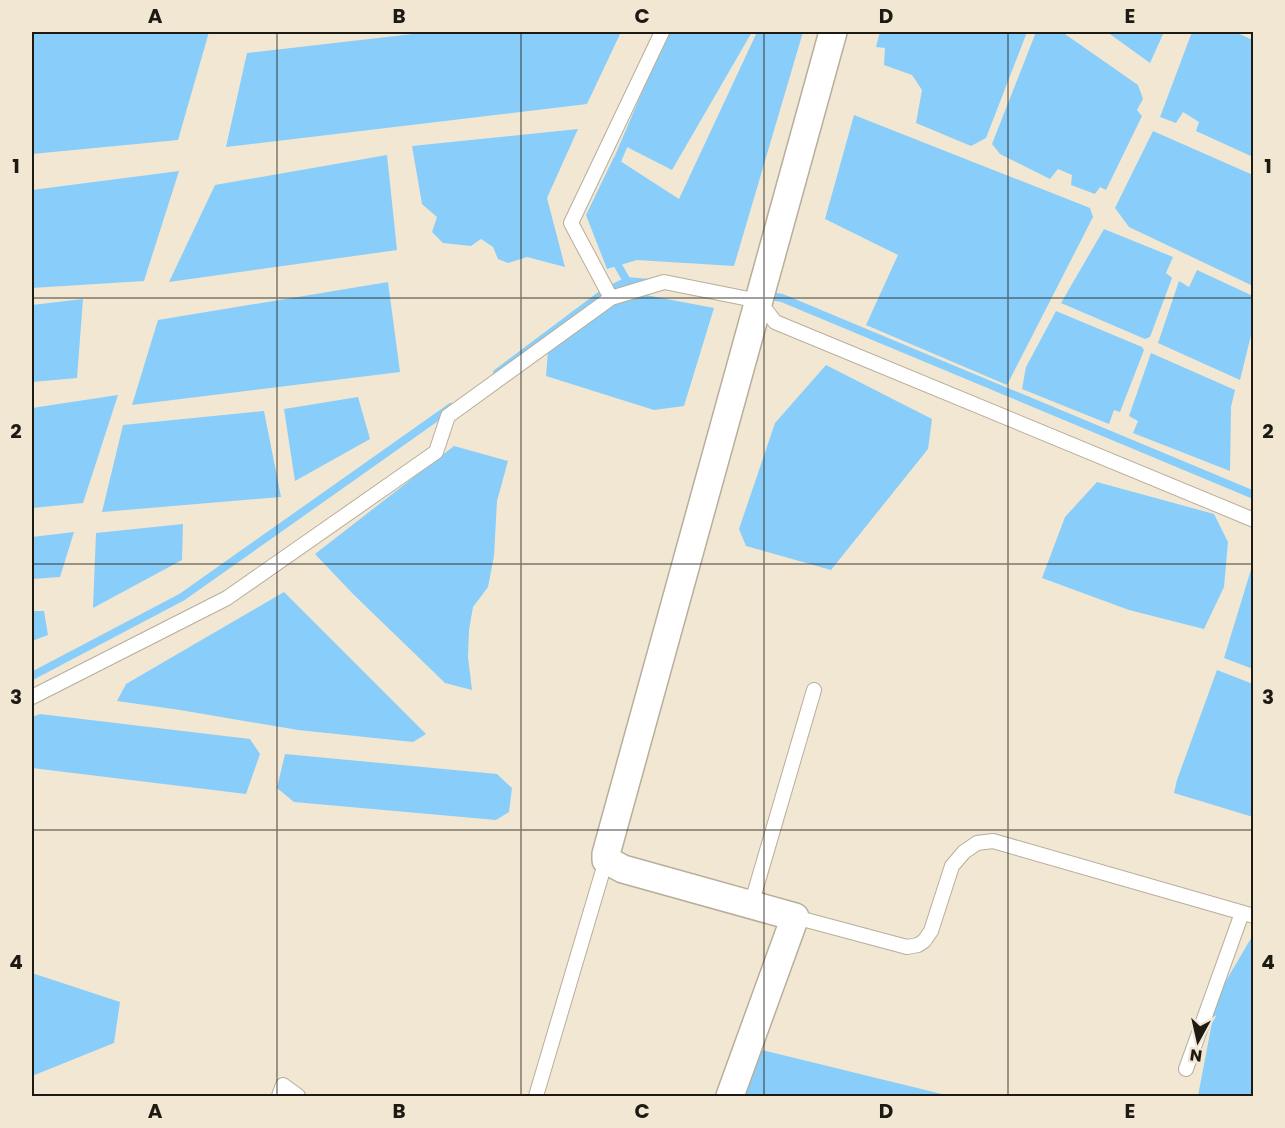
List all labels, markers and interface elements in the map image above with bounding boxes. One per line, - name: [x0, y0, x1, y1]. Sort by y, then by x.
- text: A: [148, 2, 163, 30]
- text: B: [392, 2, 406, 30]
- text: C: [634, 2, 650, 30]
- text: D: [879, 2, 893, 30]
- text: E: [1125, 2, 1135, 30]
- text: 1: [12, 152, 20, 180]
- text: 1: [1264, 152, 1272, 180]
- text: 2: [10, 417, 22, 445]
- text: 2: [1262, 417, 1274, 445]
- text: 3: [10, 683, 22, 711]
- text: 3: [1262, 683, 1274, 711]
- text: 4: [9, 948, 23, 976]
- text: 4: [1261, 948, 1275, 976]
- north arrow: [1168, 1011, 1228, 1071]
- text: N: [1188, 1043, 1204, 1068]
- text: A: [148, 1097, 163, 1125]
- text: B: [392, 1097, 406, 1125]
- text: C: [634, 1097, 650, 1125]
- text: D: [879, 1097, 893, 1125]
- text: E: [1125, 1097, 1135, 1125]

